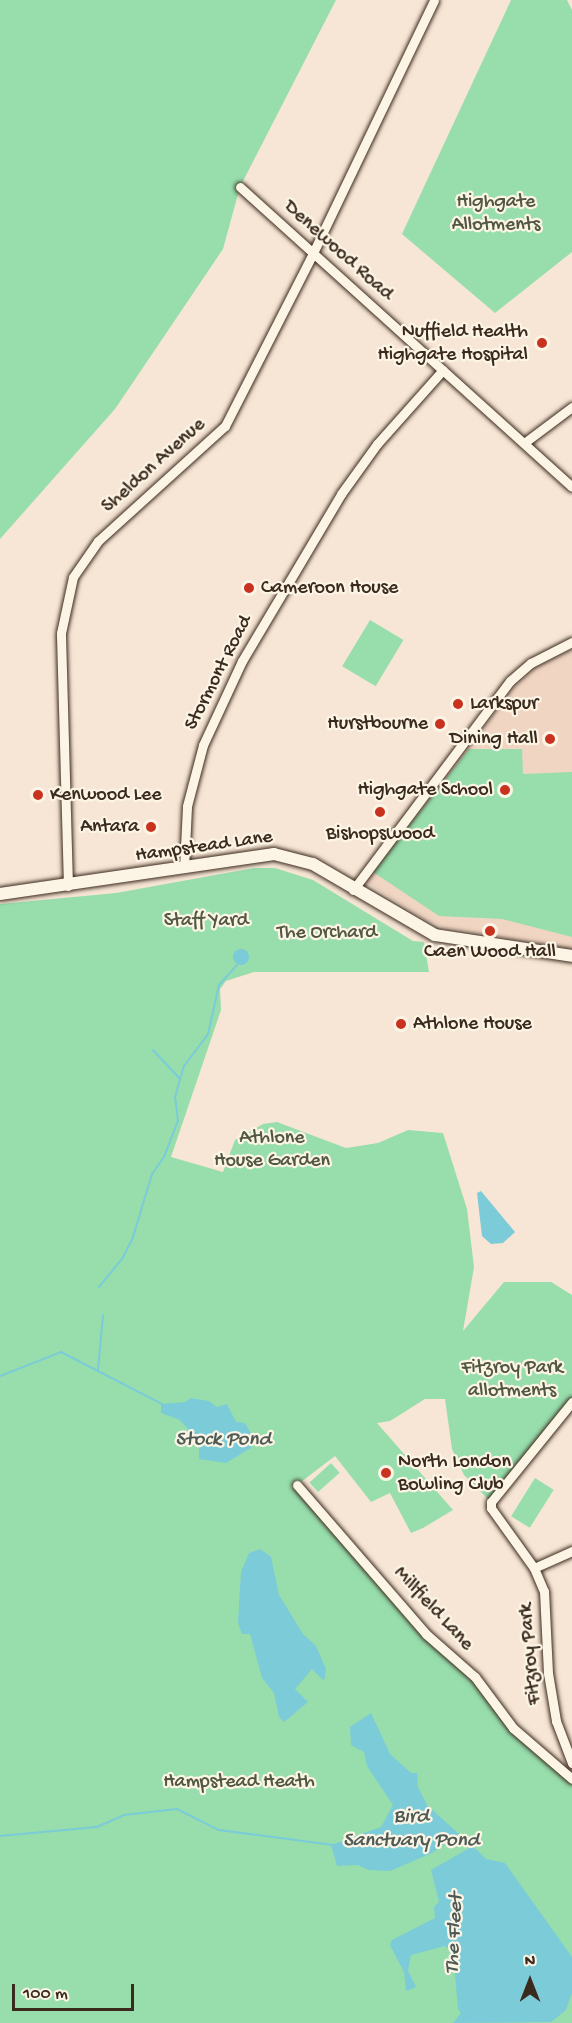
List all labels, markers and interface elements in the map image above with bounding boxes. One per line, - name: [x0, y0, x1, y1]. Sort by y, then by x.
- park label: Highgate Allotments: [452, 190, 540, 237]
- street label: Denewood Road: [278, 195, 398, 307]
- place label: Nuffield Health Highgate Hospital: [377, 320, 528, 367]
- marker: Nuffield Health Highgate Hospital: [533, 334, 551, 352]
- street label: Sheldon Avenue: [97, 413, 211, 519]
- place label: Cameroon House: [261, 576, 398, 600]
- marker: Cameroon House: [242, 581, 256, 595]
- street label: Stormont Road: [180, 612, 258, 734]
- place label: Larkspur: [470, 692, 538, 716]
- marker: Larkspur: [451, 697, 465, 711]
- place label: Hurstbourne: [327, 712, 428, 736]
- marker: Hurstbourne: [433, 717, 447, 731]
- place label: Dining Hall: [450, 727, 538, 751]
- marker: Dining Hall: [543, 732, 557, 746]
- place label: Highgate School: [357, 778, 493, 802]
- place label: Kenwood Lee: [50, 783, 162, 807]
- marker: Highgate School: [498, 783, 512, 797]
- marker: Kenwood Lee: [31, 788, 45, 802]
- marker: Bishopswood: [373, 805, 387, 819]
- place label: Antara: [80, 815, 139, 839]
- marker: Antara: [144, 820, 158, 834]
- place label: Bishopswood: [326, 822, 434, 846]
- street label: Hampstead Lane: [134, 825, 274, 869]
- park label: Staff Yard: [164, 909, 248, 933]
- park label: The Orchard: [277, 921, 377, 945]
- marker: Caen Wood Hall: [483, 924, 497, 938]
- place label: Caen Wood Hall: [424, 940, 556, 964]
- place label: Athlone House: [413, 1012, 532, 1036]
- marker: Athlone House: [394, 1017, 408, 1031]
- park label: Athlone House Garden: [214, 1126, 330, 1173]
- park label: Fitzroy Park allotments: [461, 1356, 563, 1403]
- water label: Stock Pond: [175, 1428, 271, 1454]
- place label: North London Bowling Club: [398, 1450, 511, 1497]
- marker: North London Bowling Club: [379, 1466, 393, 1480]
- street label: Millfield Lane: [388, 1562, 478, 1656]
- street label: Fitzroy Park: [515, 1602, 547, 1706]
- park label: Hampstead Heath: [163, 1770, 315, 1794]
- water label: Bird Sanctuary Pond: [343, 1805, 479, 1855]
- water label: The Fleet: [441, 1893, 471, 1975]
- north arrow: [500, 1951, 560, 2011]
- text: N: [525, 1953, 535, 1972]
- scale bar: [15, 1972, 136, 2010]
- text: 100 m: [23, 1984, 68, 2005]

